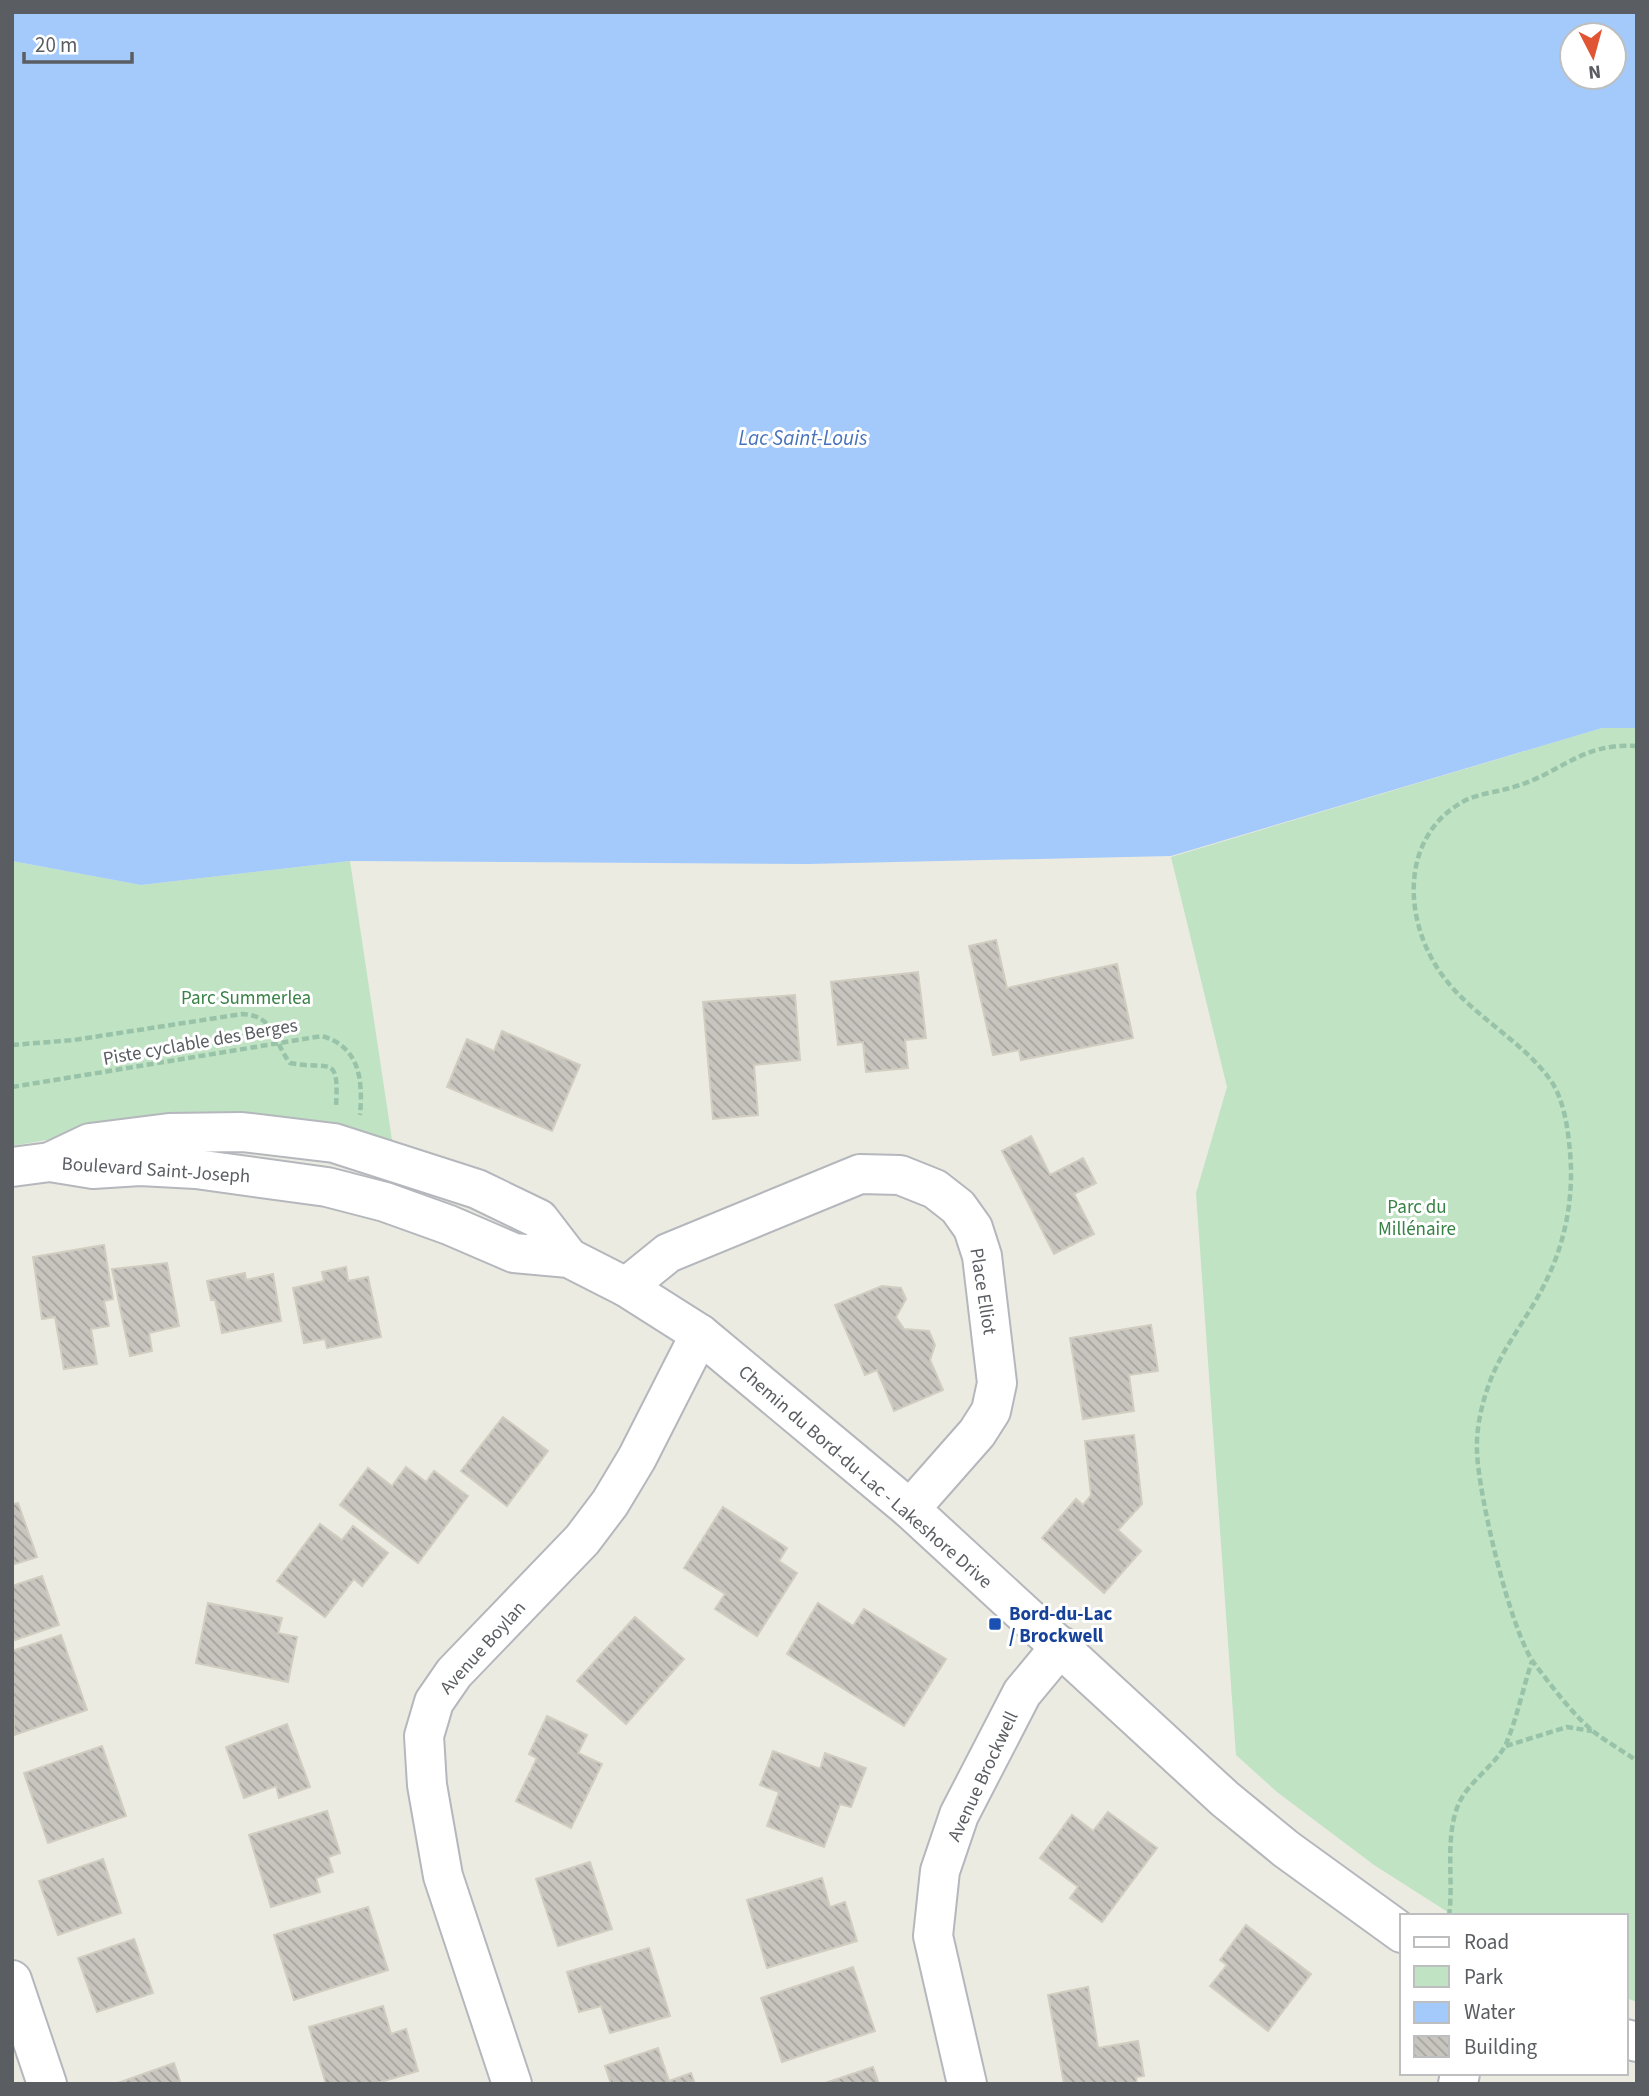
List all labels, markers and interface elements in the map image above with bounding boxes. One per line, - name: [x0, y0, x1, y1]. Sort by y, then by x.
- scale bar: [24, 21, 133, 65]
- north arrow: [1558, 21, 1628, 91]
- text: 20 m: [35, 30, 77, 60]
- text: N: [1587, 57, 1602, 86]
- water label: Lac Saint-Louis: [739, 423, 868, 453]
- park label: Parc Summerlea: [181, 985, 311, 1012]
- street label: Piste cyclable des Berges: [101, 1012, 300, 1073]
- street label: Boulevard Saint-Joseph: [61, 1150, 251, 1191]
- park label: Parc du Millénaire: [1378, 1194, 1456, 1243]
- street label: Place Elliot: [962, 1246, 1003, 1337]
- street label: Chemin du Bord-du-Lac - Lakeshore Drive: [732, 1359, 998, 1595]
- street label: Avenue Boylan: [434, 1595, 532, 1701]
- place label: Bord-du-Lac / Brockwell: [1009, 1601, 1112, 1650]
- marker: Bord-du-Lac / Brockwell: [987, 1616, 1003, 1632]
- street label: Avenue Brockwell: [941, 1707, 1025, 1846]
- legend: [1400, 1914, 1628, 2075]
- text: Road: [1464, 1927, 1509, 1957]
- text: Park: [1464, 1962, 1504, 1992]
- text: Water: [1464, 1997, 1516, 2027]
- text: Building: [1464, 2032, 1538, 2062]

